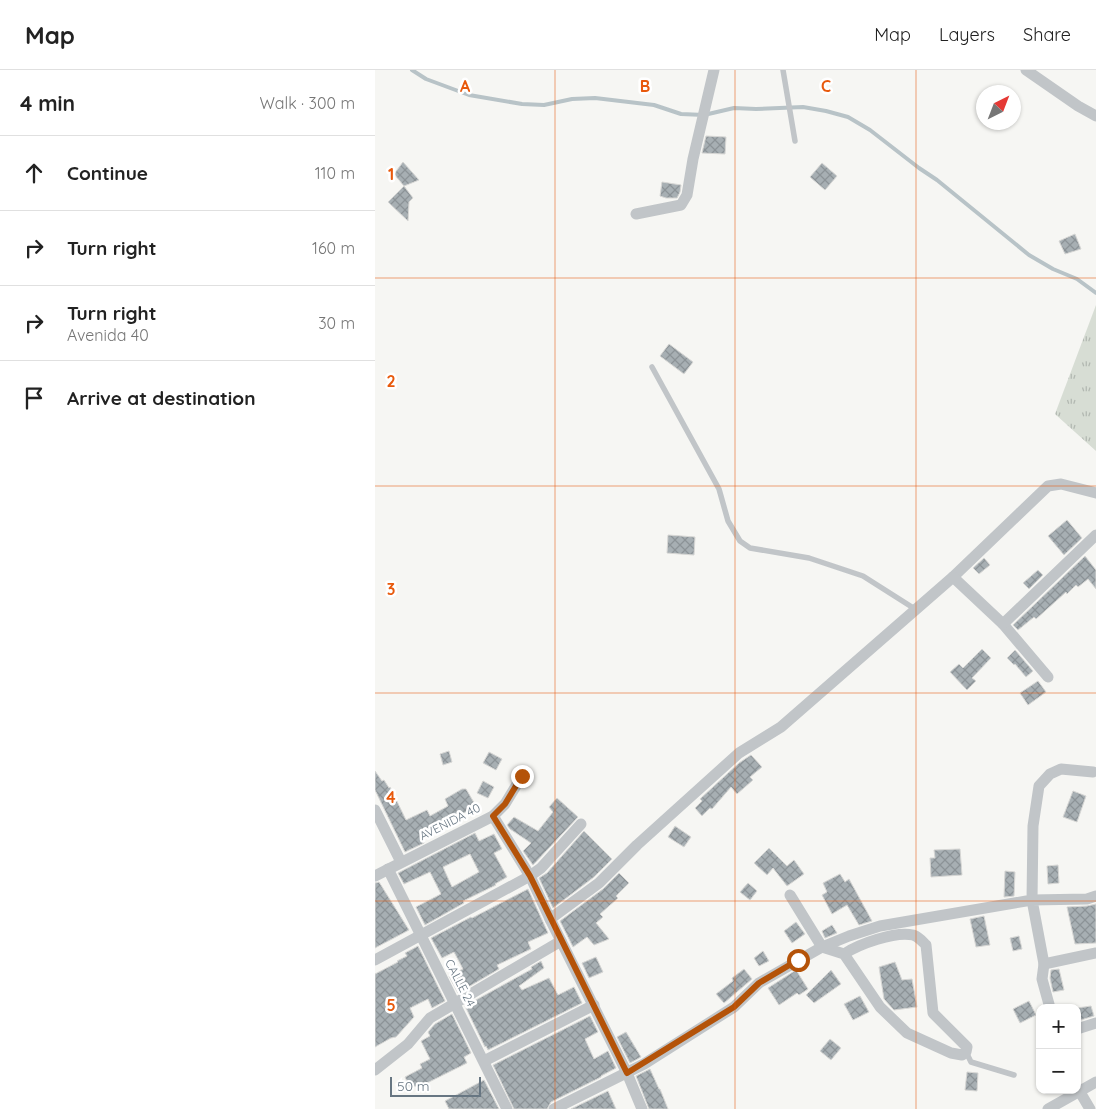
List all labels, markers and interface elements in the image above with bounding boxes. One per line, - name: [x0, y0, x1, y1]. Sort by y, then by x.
- text: Map: [25, 20, 75, 50]
- text: Map: [874, 23, 911, 46]
- text: Layers: [939, 23, 995, 46]
- text: Share: [1023, 23, 1071, 46]
- text: A: [460, 76, 471, 96]
- text: B: [640, 76, 650, 96]
- text: C: [821, 76, 831, 96]
- north arrow: [976, 85, 1021, 130]
- text: 4 min: [20, 90, 75, 116]
- text: Walk · 300 m: [260, 93, 355, 113]
- icon: ahead: [20, 159, 48, 187]
- text: Continue: [67, 161, 148, 185]
- text: 110 m: [315, 163, 355, 183]
- text: 1: [388, 164, 394, 184]
- icon: right: [20, 234, 48, 262]
- text: Turn right: [67, 236, 156, 260]
- text: 160 m: [312, 238, 355, 258]
- text: Turn right: [67, 301, 156, 325]
- icon: right: [20, 309, 48, 337]
- text: 30 m: [318, 313, 355, 333]
- text: Avenida 40: [67, 325, 149, 345]
- text: 2: [386, 371, 396, 391]
- icon: arrive: [20, 384, 48, 412]
- text: Arrive at destination: [67, 386, 256, 410]
- text: 3: [387, 579, 395, 599]
- route end: [511, 765, 534, 788]
- text: 4: [386, 787, 396, 807]
- street label: AVENIDA 40: [417, 800, 483, 843]
- route start: [787, 949, 810, 972]
- street label: CALLE 24: [442, 957, 479, 1009]
- text: 5: [386, 995, 396, 1015]
- map controls: [1036, 1004, 1081, 1094]
- button: +: [1036, 1004, 1081, 1049]
- button: −: [1036, 1049, 1081, 1094]
- scale bar: [390, 1074, 481, 1097]
- text: 50 m: [397, 1077, 430, 1095]

